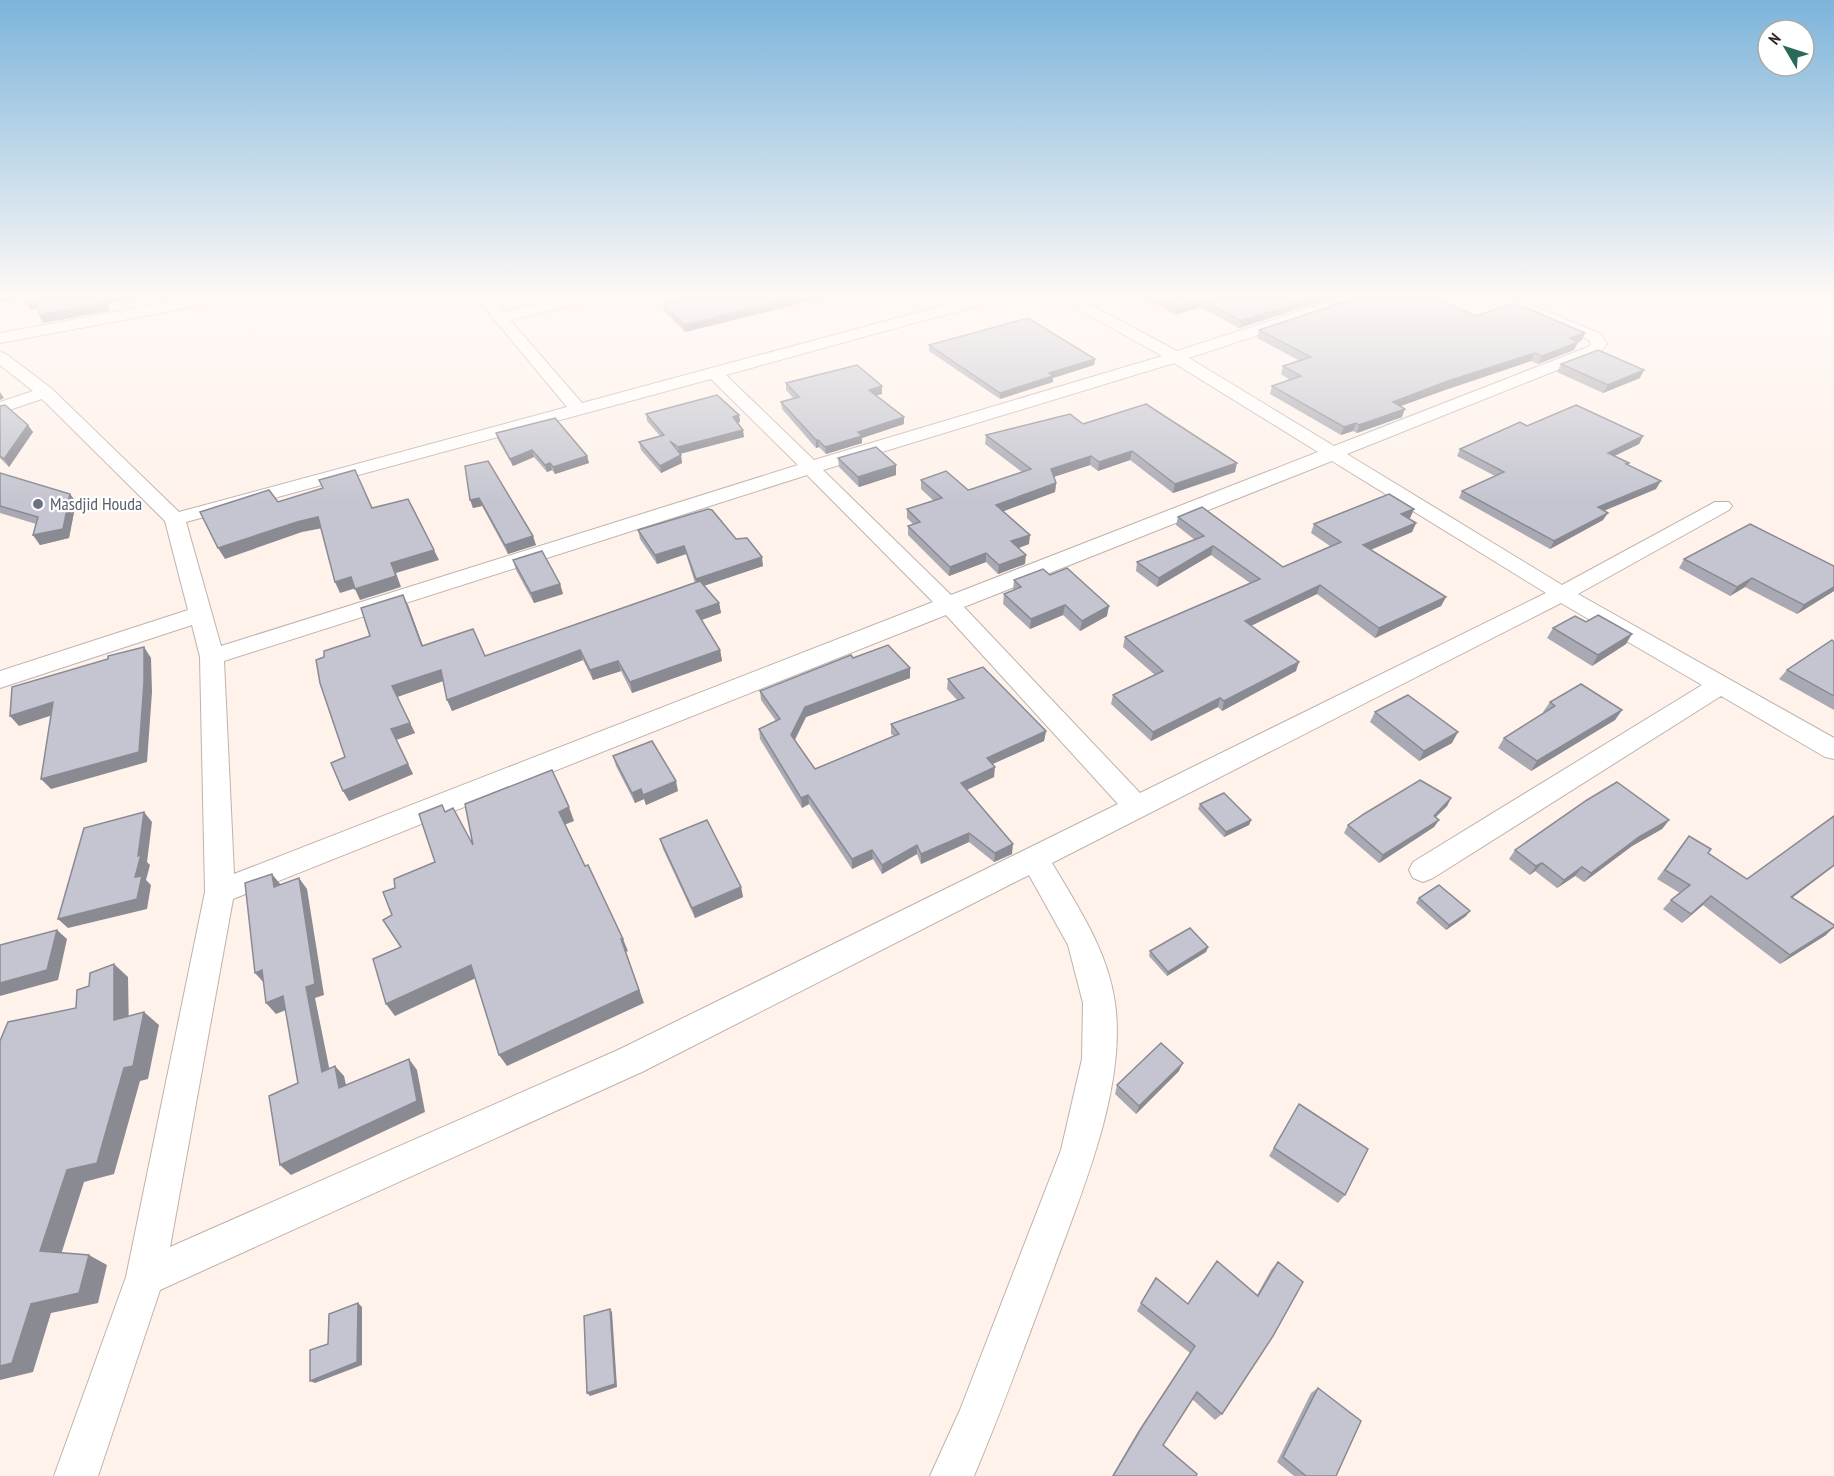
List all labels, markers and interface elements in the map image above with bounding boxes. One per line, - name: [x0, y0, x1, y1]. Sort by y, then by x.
- north arrow: [1756, 18, 1816, 78]
- text: N: [1764, 29, 1785, 48]
- place label: Masdjid Houda: [50, 492, 142, 515]
- marker: Masdjid Houda: [31, 497, 45, 511]

